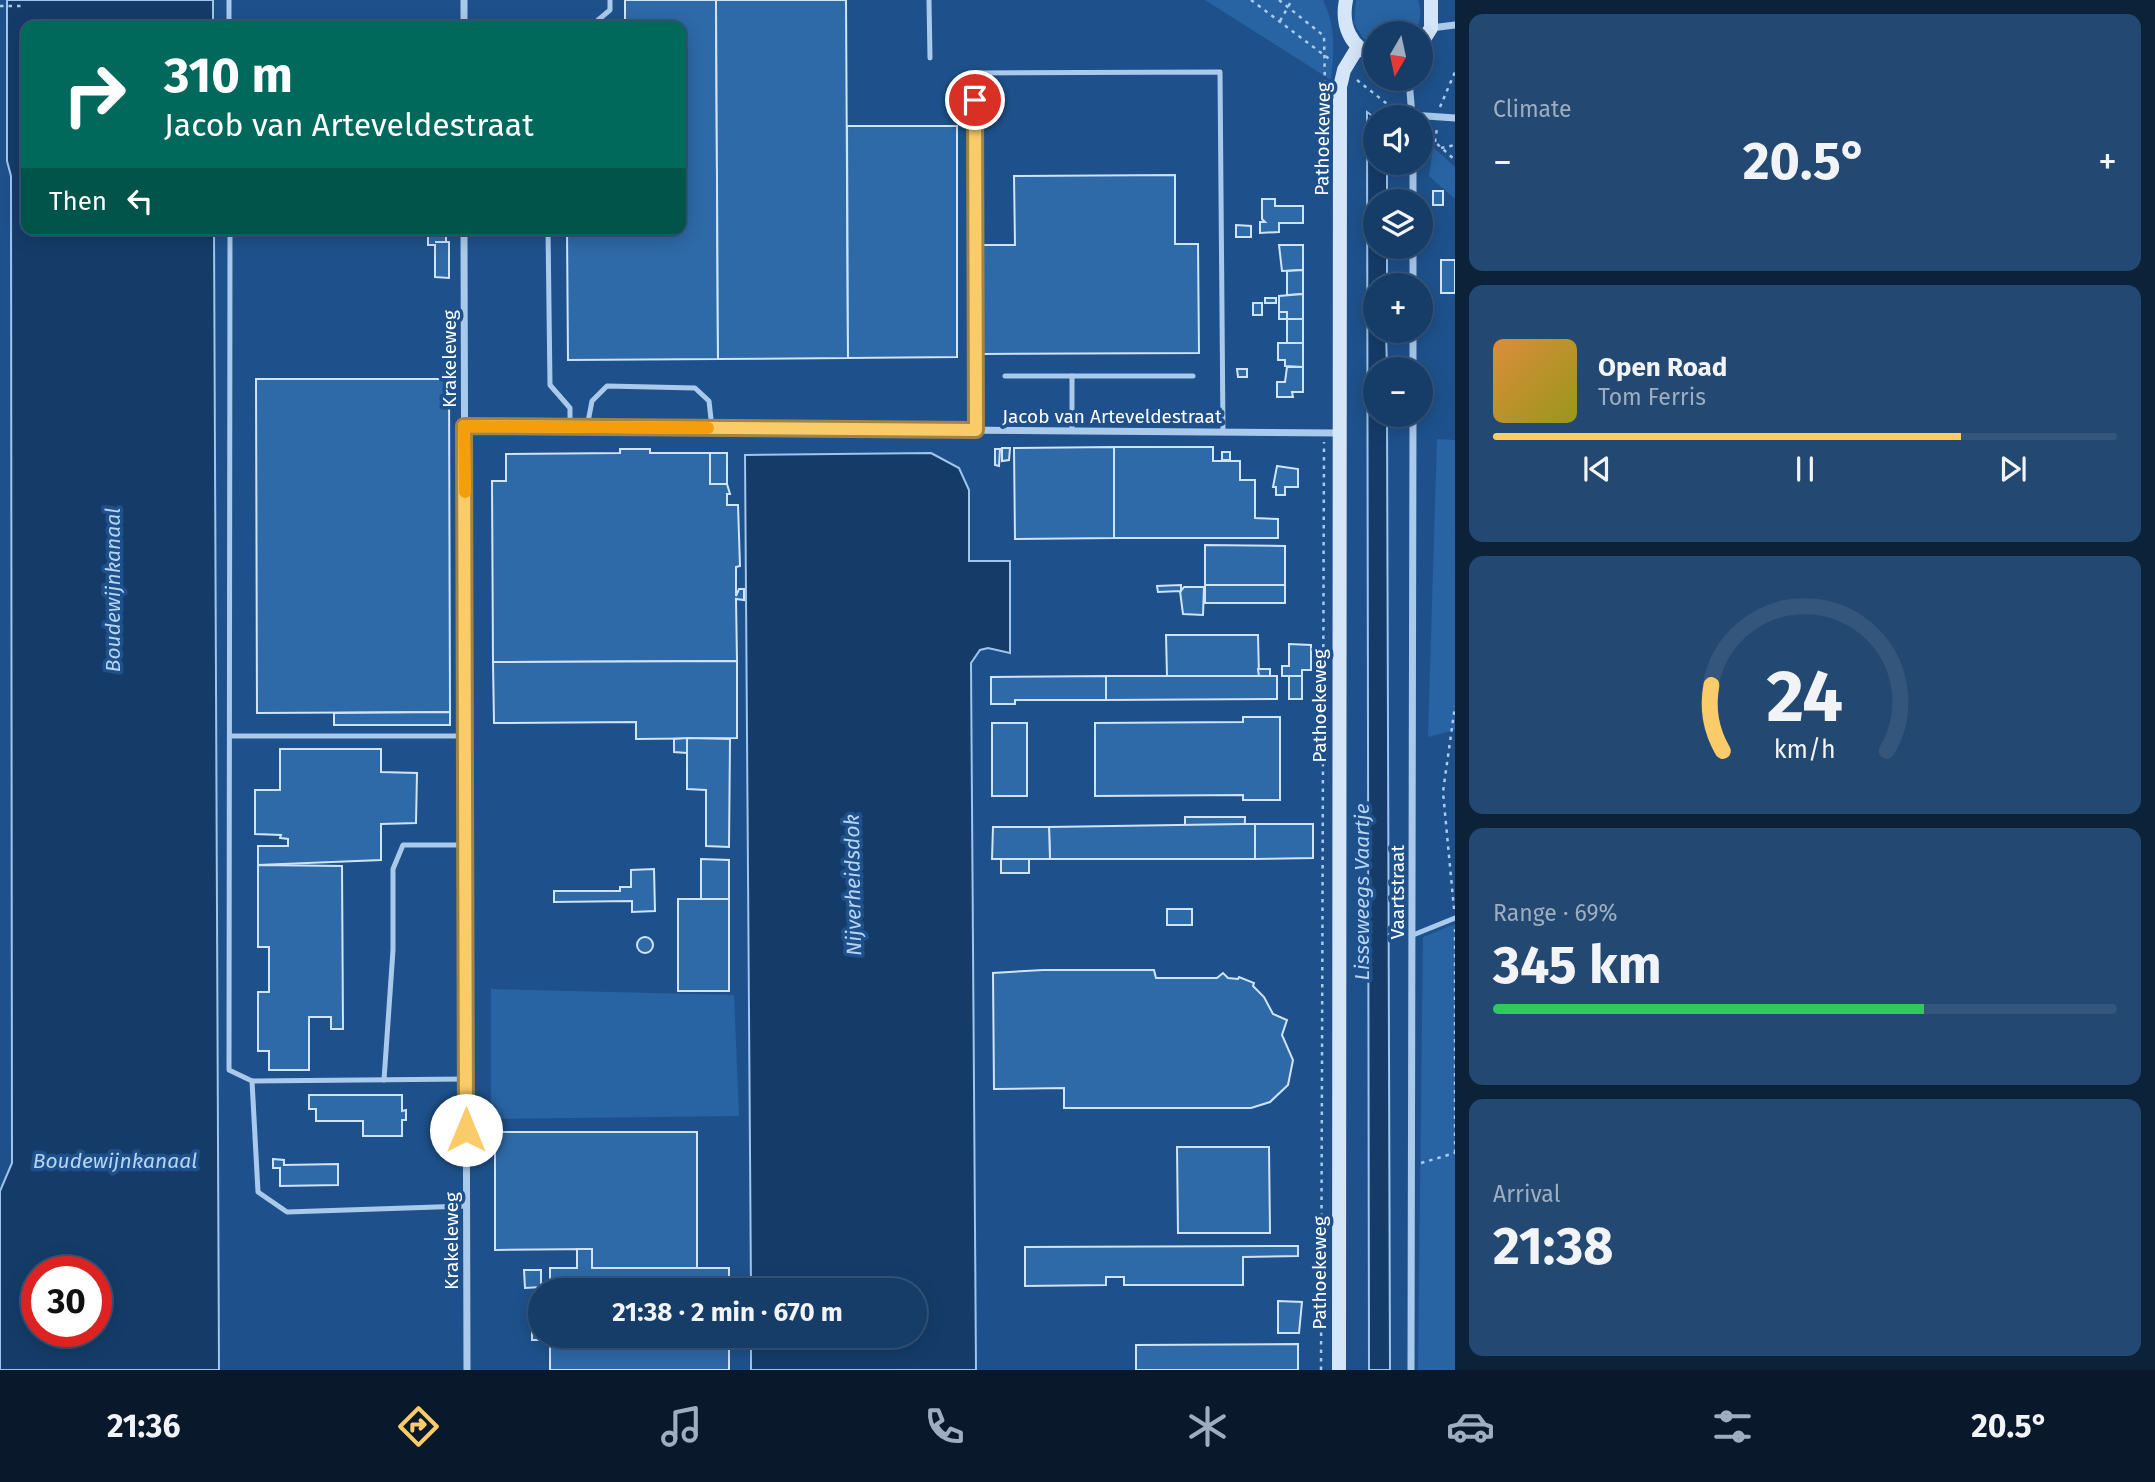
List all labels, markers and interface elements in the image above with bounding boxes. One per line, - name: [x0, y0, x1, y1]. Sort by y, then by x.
- north arrow: [1363, 21, 1433, 91]
- map controls: [1363, 21, 1433, 427]
- text: 310 m: [164, 46, 293, 105]
- icon: right: [49, 49, 140, 140]
- pin: [945, 70, 1005, 130]
- icon: arrive: [956, 81, 994, 119]
- street label: Pathoekeweg: [1310, 82, 1335, 196]
- text: Climate: [1493, 95, 1572, 123]
- button: sound: [1363, 105, 1433, 175]
- text: Jacob van Arteveldestraat: [164, 106, 534, 144]
- text: 20.5°: [1743, 130, 1867, 193]
- text: −: [1493, 139, 1512, 185]
- text: +: [2098, 139, 2117, 185]
- icon: left: [121, 182, 159, 220]
- text: Then: [49, 186, 107, 217]
- button: layers: [1363, 189, 1433, 259]
- button: +: [1363, 273, 1433, 343]
- street label: Krakeleweg: [438, 310, 461, 408]
- text: Open Road: [1598, 352, 1727, 383]
- button: −: [1363, 357, 1433, 427]
- text: Tom Ferris: [1598, 383, 1706, 411]
- street label: Jacob van Arteveldestraat: [1002, 405, 1222, 428]
- icon: previous: [1578, 450, 1616, 488]
- icon: pause: [1786, 450, 1824, 488]
- icon: next: [1994, 450, 2032, 488]
- water label: Boudewijnkanaal: [100, 508, 126, 672]
- street label: Pathoekeweg: [1308, 649, 1331, 763]
- text: 24: [1767, 653, 1843, 740]
- text: km/h: [1774, 735, 1836, 765]
- water label: Lisseweegs Vaartje: [1349, 803, 1375, 981]
- water label: Nijverheidsdok: [839, 814, 867, 956]
- street label: Vaartstraat: [1386, 845, 1409, 939]
- text: Range · 69%: [1493, 899, 1618, 927]
- text: 345 km: [1493, 934, 1662, 997]
- position arrow: [429, 1093, 503, 1167]
- water label: Boudewijnkanaal: [33, 1148, 197, 1174]
- text: Arrival: [1493, 1180, 1560, 1208]
- street label: Krakeleweg: [440, 1192, 463, 1290]
- text: 21:38: [1493, 1215, 1613, 1278]
- street label: Pathoekeweg: [1308, 1216, 1331, 1330]
- speed limit sign: 30: [21, 1256, 112, 1347]
- text: 21:38 · 2 min · 670 m: [612, 1297, 843, 1328]
- icon: directions: [394, 1402, 443, 1451]
- icon: music: [657, 1402, 706, 1451]
- icon: phone: [920, 1402, 969, 1451]
- icon: climate: [1183, 1402, 1232, 1451]
- icon: car: [1446, 1402, 1495, 1451]
- icon: filters: [1708, 1402, 1757, 1451]
- text: 21:36: [107, 1407, 180, 1445]
- text: 20.5°: [1971, 1407, 2048, 1445]

